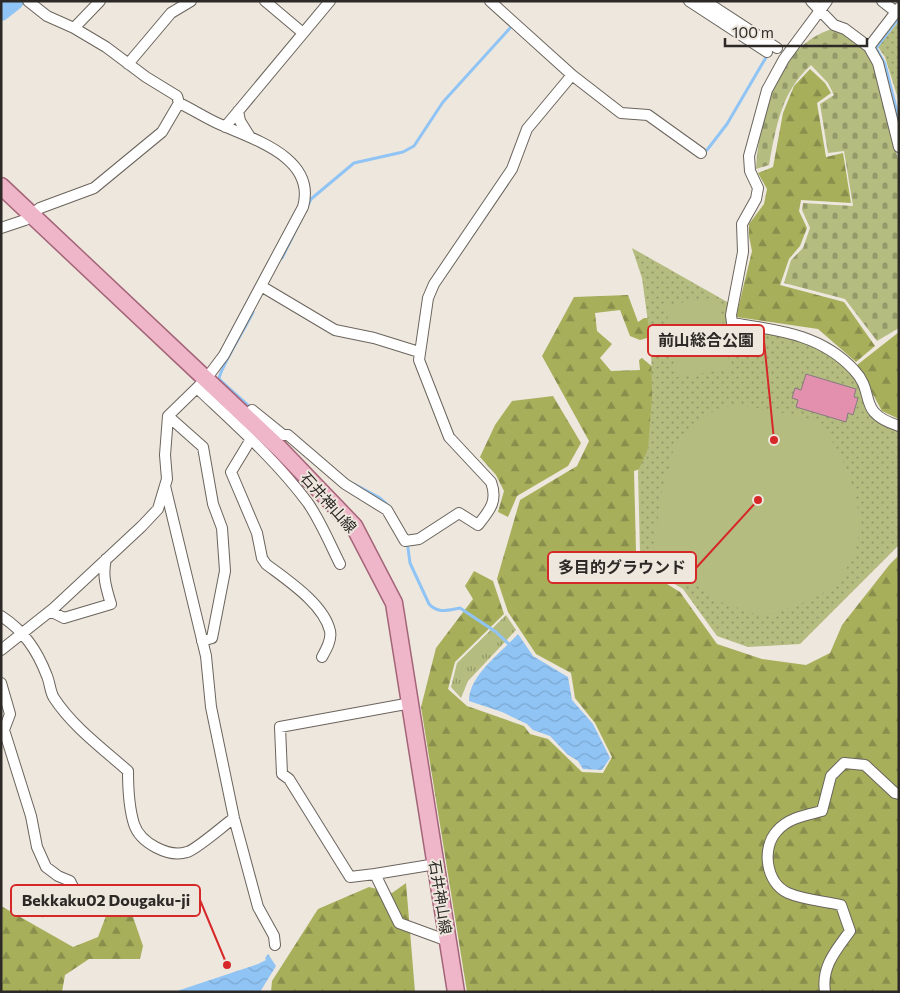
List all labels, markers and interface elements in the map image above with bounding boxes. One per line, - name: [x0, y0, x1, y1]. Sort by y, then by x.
- scale bar: [725, 15, 868, 47]
- text: 100 m: [732, 23, 774, 41]
- callout: 前山総合公園: [648, 325, 764, 356]
- text: 前山総合公園: [658, 330, 754, 349]
- street label: 石井神山線: [297, 468, 361, 536]
- callout: 多目的グラウンド: [548, 552, 696, 583]
- text: 多目的グラウンド: [558, 557, 686, 576]
- street label: 石井神山線: [426, 859, 456, 935]
- callout: Bekkaku02 Dougaku-ji: [11, 885, 200, 916]
- text: Bekkaku02 Dougaku-ji: [22, 890, 190, 909]

